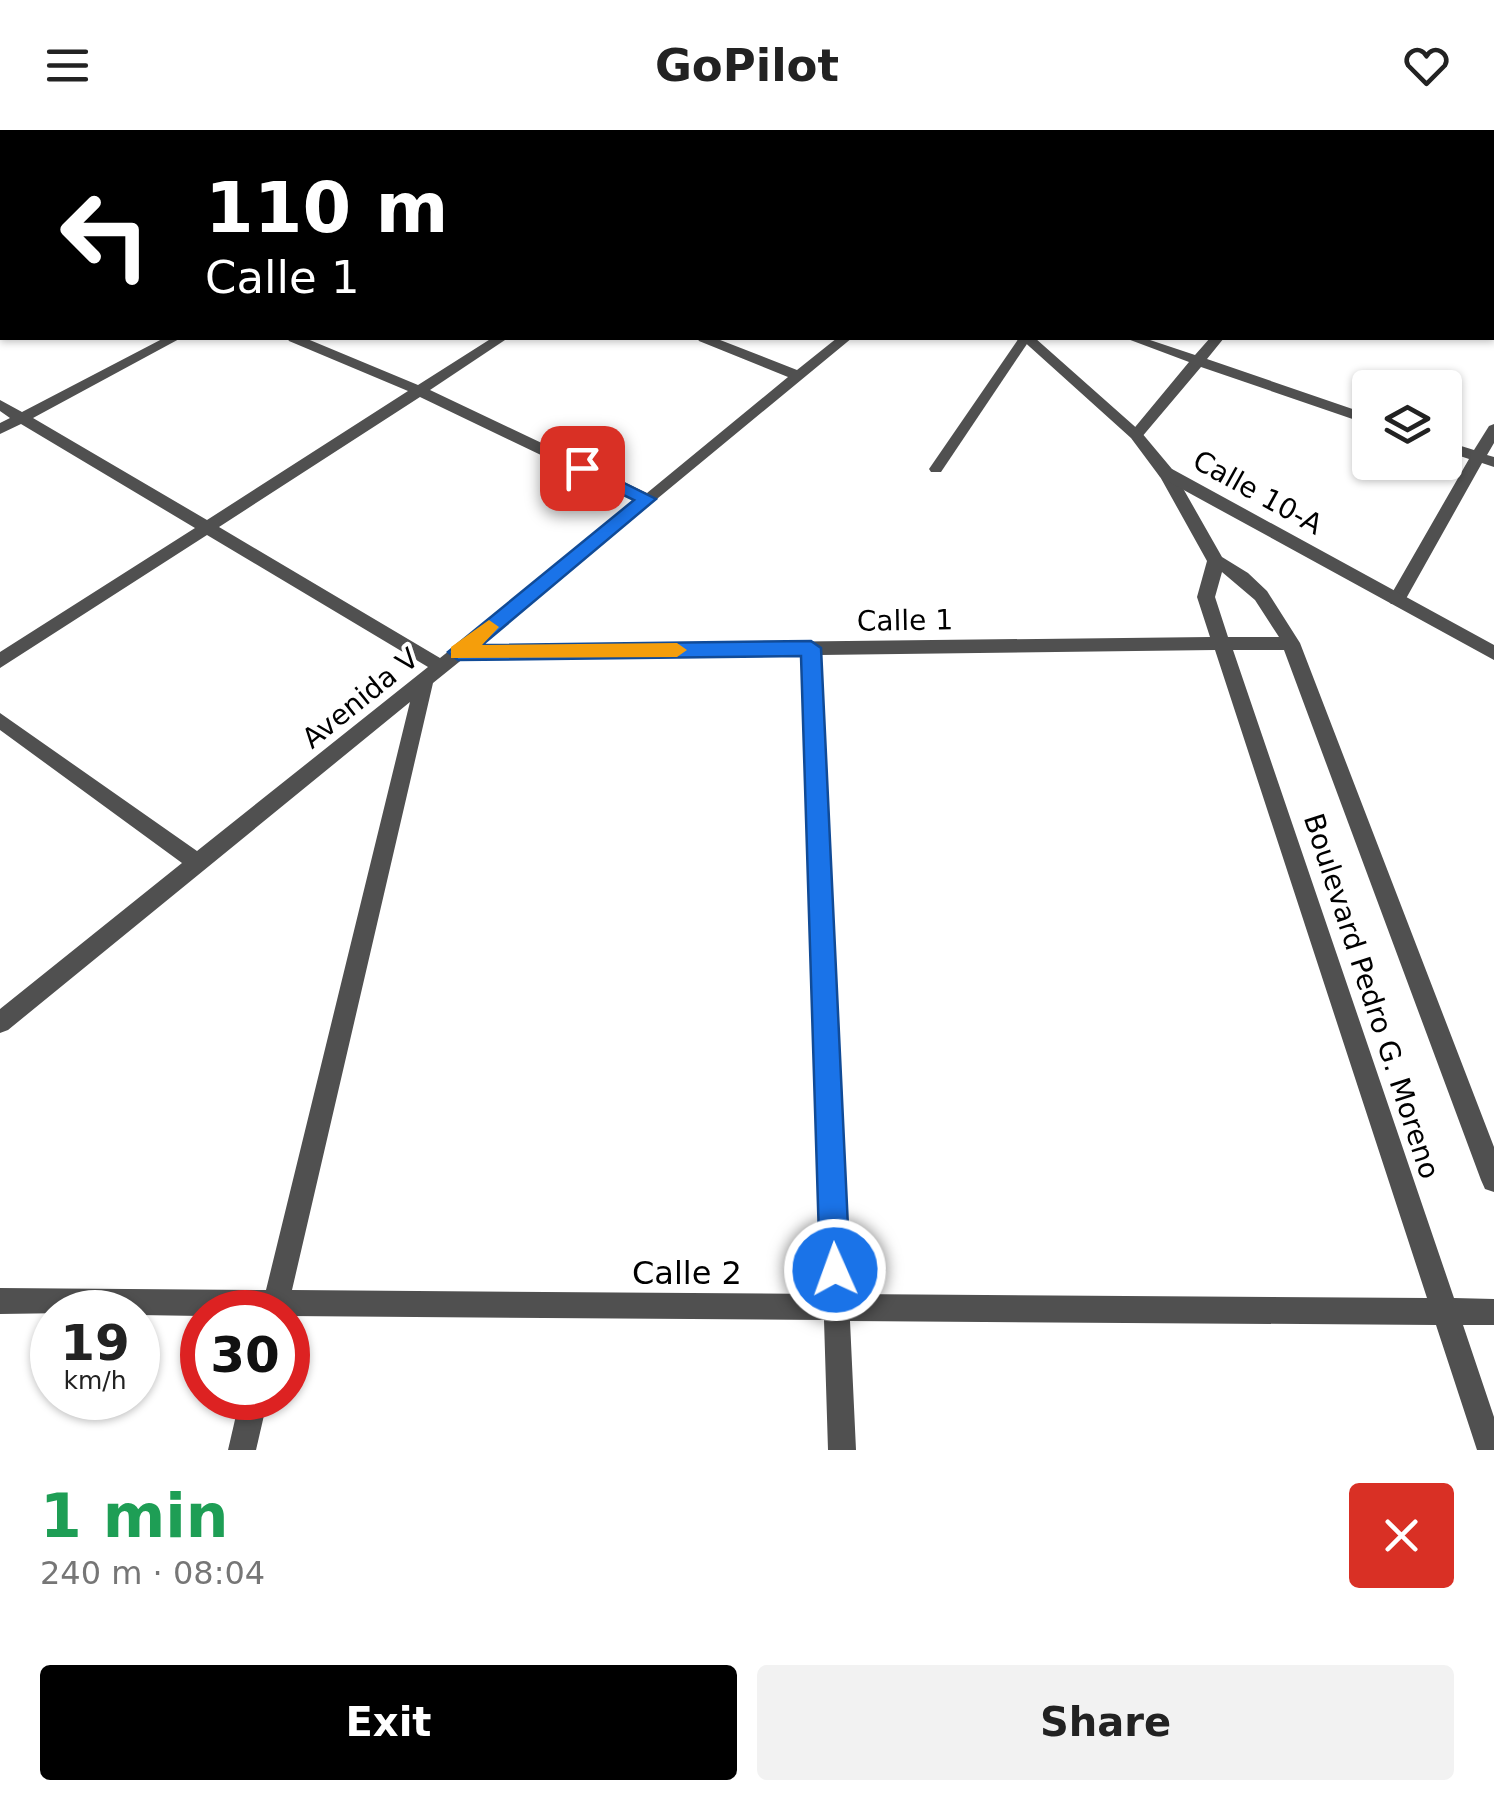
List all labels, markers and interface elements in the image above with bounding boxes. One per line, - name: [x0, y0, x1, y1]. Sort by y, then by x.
- icon: menu: [40, 38, 95, 93]
- icon: heart: [1399, 38, 1454, 93]
- text: GoPilot: [655, 39, 839, 92]
- text: 110 m: [205, 167, 448, 249]
- icon: left: [40, 170, 170, 300]
- text: Calle 1: [205, 251, 360, 304]
- map controls: [1352, 370, 1462, 480]
- button: layers: [1352, 370, 1462, 480]
- pin: [540, 426, 625, 511]
- icon: arrive: [555, 441, 610, 496]
- street label: Calle 10-A: [1187, 443, 1328, 541]
- street label: Calle 1: [857, 603, 953, 638]
- street label: Avenida V: [296, 642, 425, 755]
- street label: Boulevard Pedro G. Moreno: [1297, 809, 1446, 1183]
- position arrow: [783, 1218, 887, 1322]
- street label: Calle 2: [632, 1254, 742, 1292]
- speed limit sign: 30: [180, 1290, 310, 1420]
- text: 19: [60, 1314, 130, 1372]
- text: km/h: [63, 1366, 127, 1395]
- text: 1 min: [40, 1481, 228, 1551]
- button: close: [1349, 1483, 1454, 1588]
- text: 240 m · 08:04: [40, 1554, 265, 1592]
- button: Exit: [40, 1665, 737, 1780]
- button: Share: [757, 1665, 1454, 1780]

